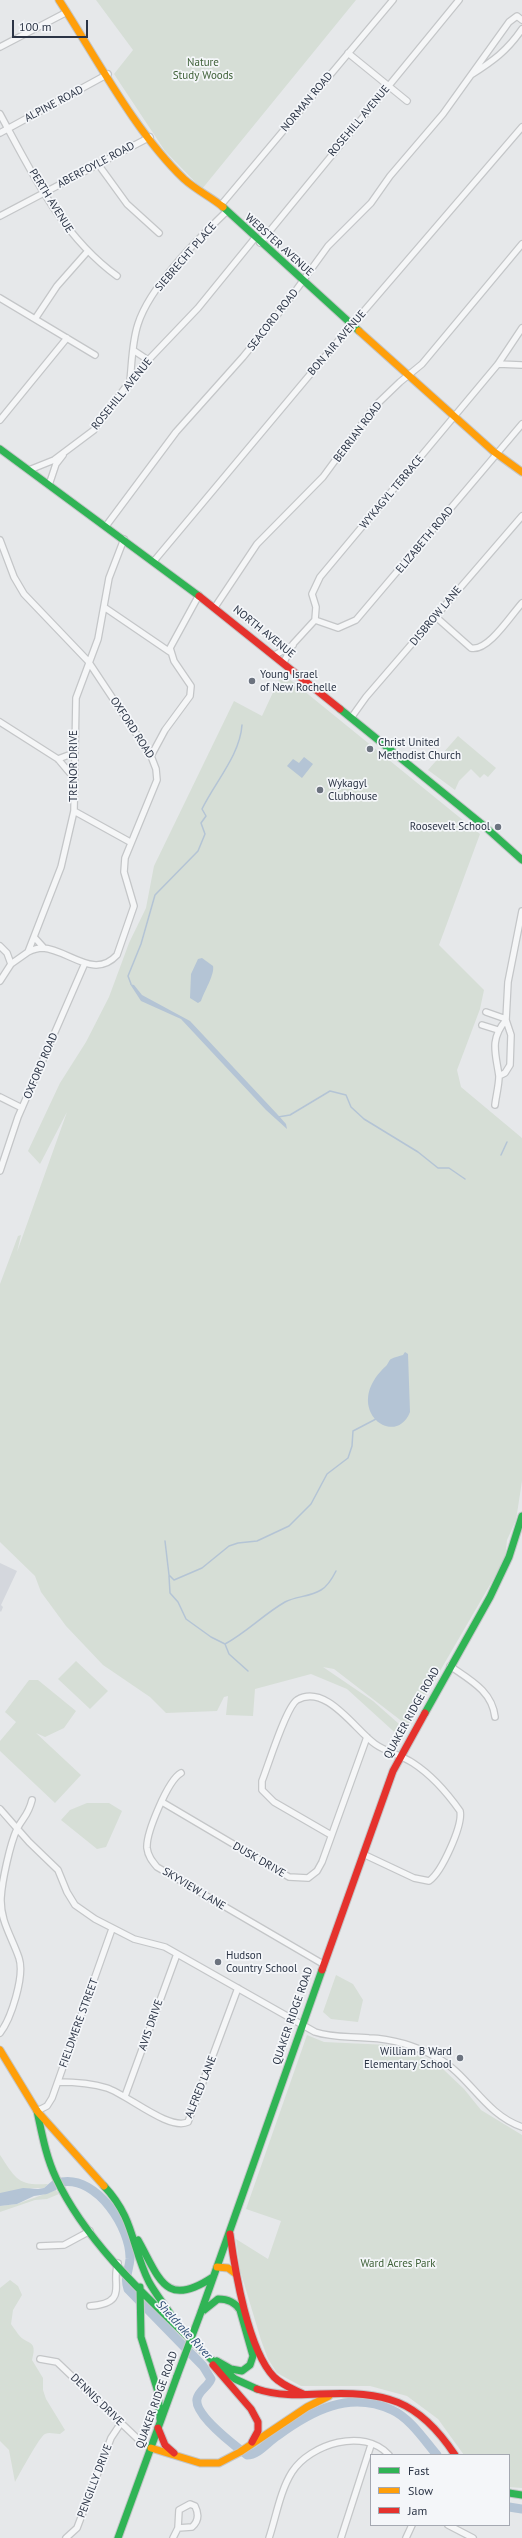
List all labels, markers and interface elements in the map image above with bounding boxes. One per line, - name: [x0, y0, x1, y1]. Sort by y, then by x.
- scale bar: [14, 12, 90, 38]
- text: 100 m: [19, 19, 52, 34]
- park label: Nature Study Woods: [173, 56, 233, 82]
- street label: NORMAN ROAD: [278, 69, 336, 135]
- street label: ALPINE ROAD: [22, 83, 86, 125]
- street label: ROSEHILL AVENUE: [325, 83, 393, 159]
- street label: ABERFOYLE ROAD: [55, 139, 137, 191]
- street label: PERTH AVENUE: [26, 167, 76, 235]
- street label: WEBSTER AVENUE: [242, 211, 316, 279]
- street label: SIEBRECHT PLACE: [153, 220, 219, 294]
- street label: SEACORD ROAD: [245, 286, 301, 354]
- street label: BON AIR AVENUE: [305, 308, 369, 378]
- street label: ROSEHILL AVENUE: [89, 355, 155, 433]
- street label: BERRIAN ROAD: [331, 399, 385, 465]
- street label: WYKAGYL TERRACE: [357, 452, 427, 532]
- street label: ELIZABETH ROAD: [393, 504, 457, 576]
- street label: DISBROW LANE: [407, 584, 465, 648]
- street label: NORTH AVENUE: [230, 603, 298, 661]
- place label: Young Israel of New Rochelle: [260, 668, 337, 694]
- marker: Young Israel of New Rochelle: [247, 676, 257, 686]
- street label: OXFORD ROAD: [107, 695, 157, 761]
- street label: TRENOR DRIVE: [67, 730, 81, 802]
- place label: Christ United Methodist Church: [378, 736, 461, 762]
- marker: Christ United Methodist Church: [365, 744, 375, 754]
- place label: Wykagyl Clubhouse: [328, 777, 377, 803]
- marker: Wykagyl Clubhouse: [315, 785, 325, 795]
- place label: Roosevelt School: [410, 820, 490, 834]
- marker: Roosevelt School: [493, 822, 503, 832]
- street label: OXFORD ROAD: [21, 1031, 61, 1101]
- street label: QUAKER RIDGE ROAD: [381, 1665, 443, 1761]
- street label: DUSK DRIVE: [230, 1840, 288, 1880]
- street label: SKYVIEW LANE: [160, 1865, 228, 1913]
- place label: Hudson Country School: [226, 1949, 297, 1975]
- marker: Hudson Country School: [213, 1957, 223, 1967]
- street label: QUAKER RIDGE ROAD: [270, 1965, 316, 2067]
- street label: FIELDMERE STREET: [57, 1977, 101, 2069]
- street label: AVIS DRIVE: [136, 1998, 166, 2052]
- place label: William B Ward Elementary School: [364, 2045, 452, 2071]
- marker: William B Ward Elementary School: [455, 2053, 465, 2063]
- street label: ALFRED LANE: [183, 2054, 219, 2120]
- park label: Ward Acres Park: [360, 2257, 436, 2271]
- water label: Sheldrake River: [153, 2298, 215, 2362]
- street label: QUAKER RIDGE ROAD: [133, 2350, 181, 2450]
- street label: DENNIS DRIVE: [68, 2371, 126, 2429]
- street label: PENGILLY DRIVE: [75, 2442, 115, 2520]
- legend: [370, 2454, 510, 2526]
- text: Fast: [408, 2463, 429, 2478]
- text: Slow: [408, 2483, 433, 2498]
- text: Jam: [408, 2503, 427, 2518]

